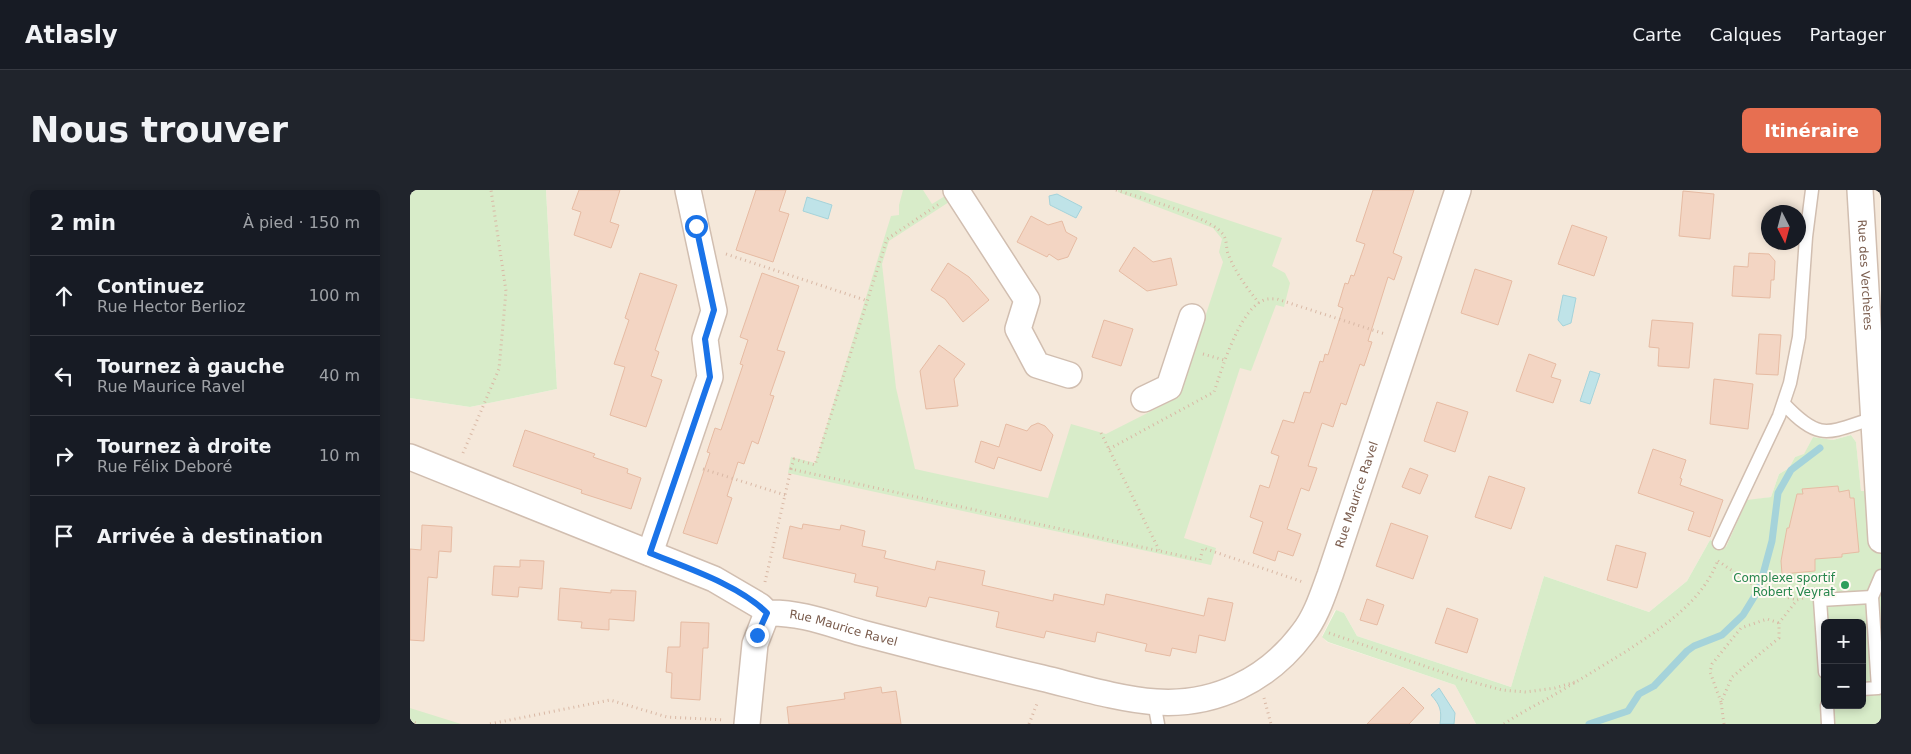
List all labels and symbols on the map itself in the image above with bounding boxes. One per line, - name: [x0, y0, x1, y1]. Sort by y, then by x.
- north arrow: [1761, 205, 1806, 250]
- route start: [685, 215, 708, 238]
- street label: Rue des Verchères: [1855, 219, 1875, 331]
- street label: Rue Maurice Ravel: [1333, 440, 1381, 550]
- place label: Complexe sportif Robert Veyrat: [1733, 571, 1836, 599]
- marker: Complexe sportif Robert Veyrat: [1839, 579, 1851, 591]
- street label: Rue Maurice Ravel: [788, 607, 899, 649]
- route end: [746, 624, 769, 647]

